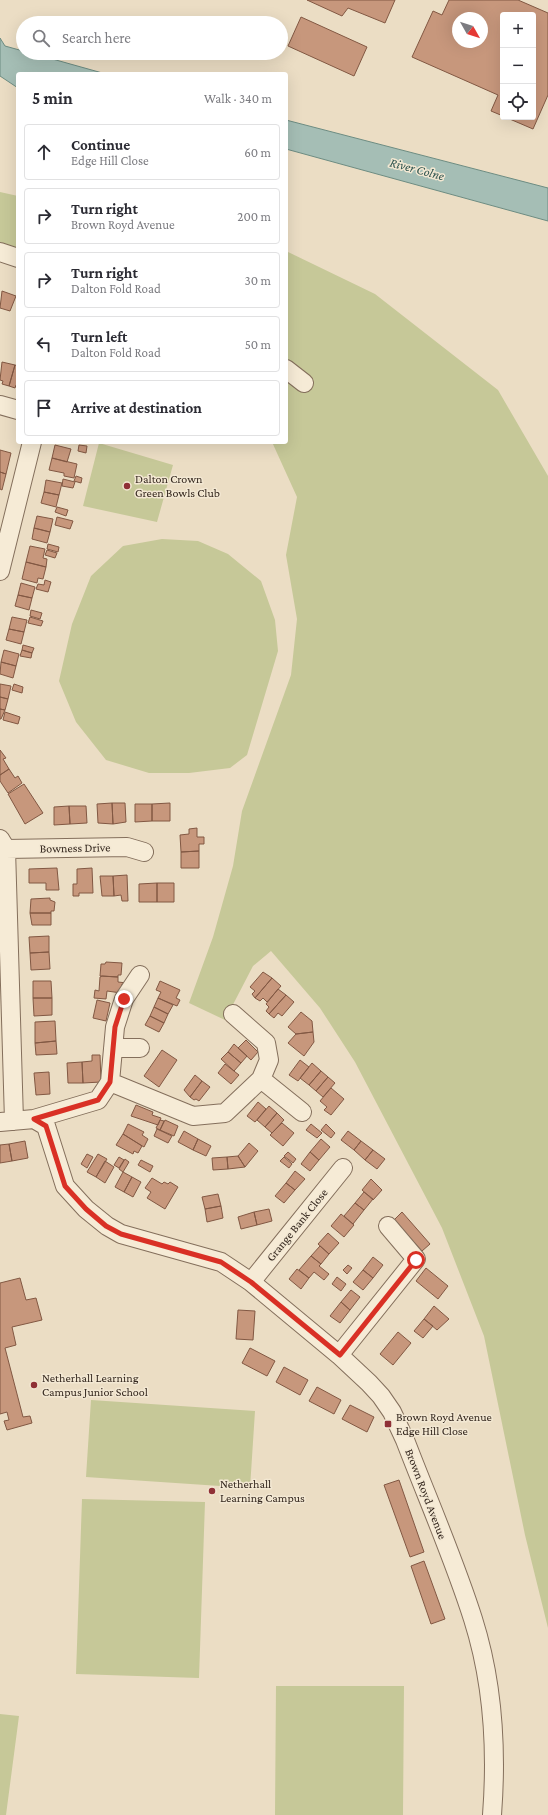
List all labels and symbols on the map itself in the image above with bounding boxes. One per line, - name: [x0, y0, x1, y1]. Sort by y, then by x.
- north arrow: [452, 12, 488, 48]
- water label: River Colne: [388, 155, 446, 183]
- place label: Dalton Crown Green Bowls Club: [135, 472, 220, 500]
- marker: Dalton Crown Green Bowls Club: [122, 481, 132, 491]
- street label: Bowness Drive: [39, 840, 111, 856]
- route end: [115, 990, 133, 1008]
- street label: Grange Bank Close: [263, 1186, 331, 1264]
- route start: [407, 1251, 425, 1269]
- place label: Netherhall Learning Campus Junior School: [42, 1371, 148, 1399]
- marker: Netherhall Learning Campus Junior School: [29, 1380, 39, 1390]
- place label: Brown Royd Avenue Edge Hill Close: [396, 1410, 492, 1438]
- marker: Brown Royd Avenue Edge Hill Close: [383, 1419, 393, 1429]
- street label: Brown Royd Avenue: [402, 1447, 450, 1541]
- place label: Netherhall Learning Campus: [220, 1477, 305, 1505]
- marker: Netherhall Learning Campus: [207, 1486, 217, 1496]

